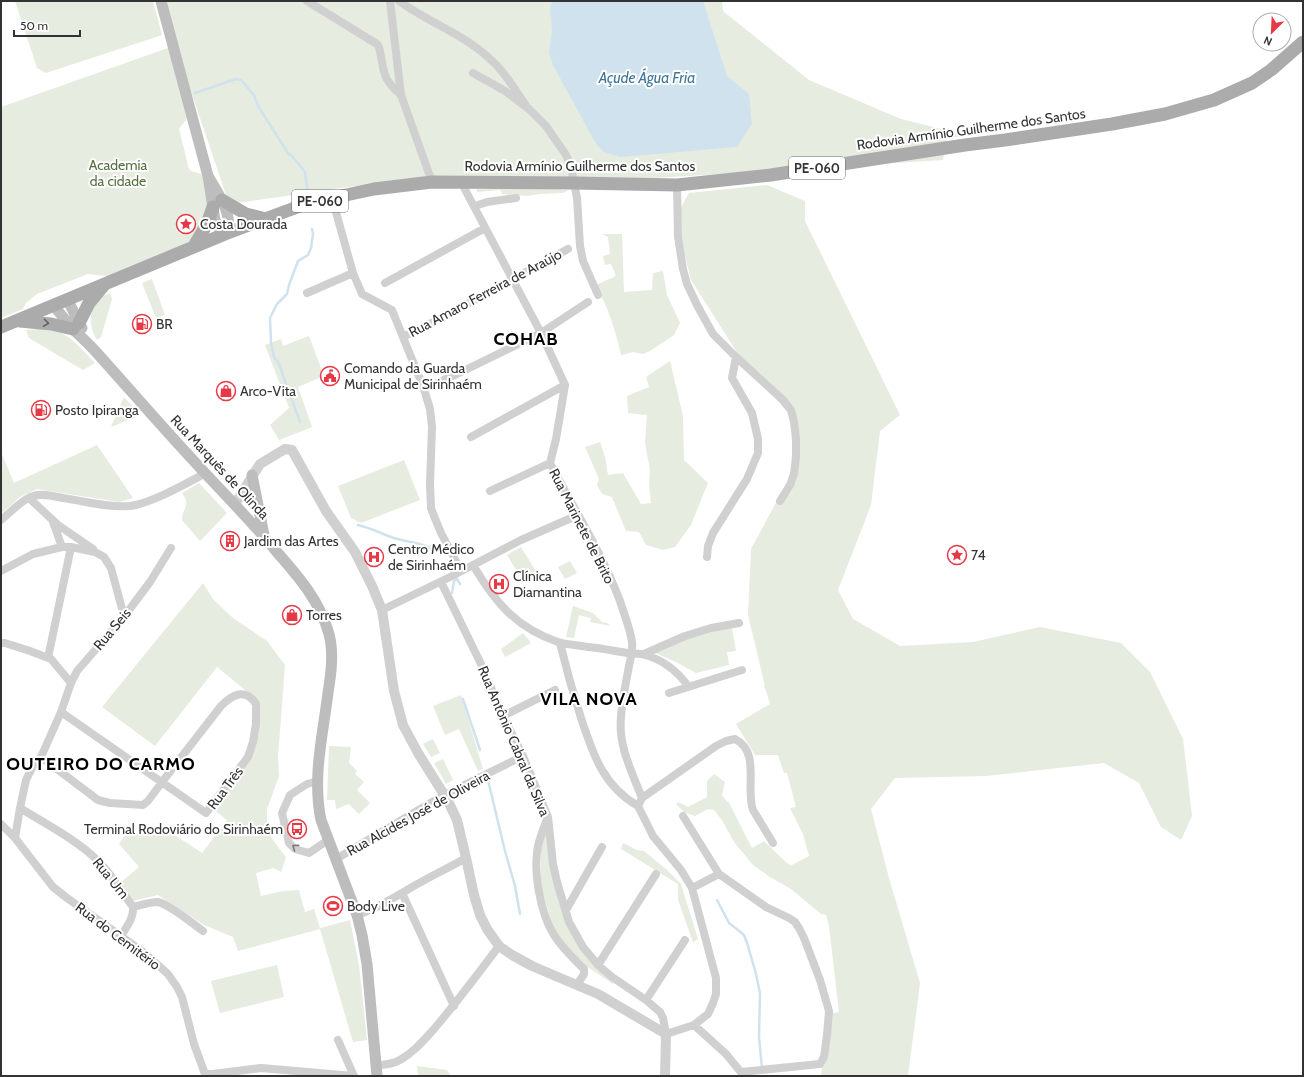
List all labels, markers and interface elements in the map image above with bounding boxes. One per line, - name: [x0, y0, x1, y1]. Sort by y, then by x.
- scale bar: [14, 12, 80, 38]
- north arrow: [1252, 12, 1292, 52]
- text: 50 m: [20, 18, 48, 33]
- text: N: [1262, 33, 1274, 49]
- water label: Açude Água Fria: [598, 67, 695, 87]
- street label: Rodovia Armínio Guilherme dos Santos: [855, 104, 1087, 154]
- park label: Academia da cidade: [89, 156, 148, 190]
- street label: Rodovia Armínio Guilherme dos Santos: [465, 157, 696, 175]
- road number: PE-060: [789, 157, 845, 179]
- road number: PE-060: [292, 190, 348, 212]
- place icon: Costa Dourada: [175, 213, 197, 235]
- place label: Costa Dourada: [200, 215, 287, 233]
- street label: Rua Amaro Ferreira de Araújo: [405, 245, 565, 341]
- fuel station icon: BR: [131, 313, 153, 335]
- place label: BR: [156, 315, 173, 333]
- one-way arrow: [43, 318, 49, 327]
- district label: COHAB: [493, 328, 559, 350]
- place label: Comando da Guarda Municipal de Sirinhaém: [344, 359, 482, 393]
- public building icon: Comando da Guarda Municipal de Sirinhaém: [319, 365, 341, 387]
- shop icon: Arco-Vita: [215, 380, 237, 402]
- place label: Arco-Vita: [240, 382, 296, 400]
- fuel station icon: Posto Ipiranga: [30, 399, 52, 421]
- place label: Posto Ipiranga: [55, 401, 139, 419]
- street label: Rua Marquês de Olinda: [167, 411, 273, 523]
- street label: Rua Marinete de Brito: [545, 465, 619, 587]
- building icon: Jardim das Artes: [219, 530, 241, 552]
- place label: Jardim das Artes: [243, 532, 339, 550]
- place label: Centro Médico de Sirinhaém: [388, 540, 474, 574]
- place icon: 74: [946, 544, 968, 566]
- hospital icon: Centro Médico de Sirinhaém: [363, 546, 385, 568]
- place label: 74: [971, 546, 986, 564]
- place label: Clínica Diamantina: [513, 567, 582, 601]
- hospital icon: Clínica Diamantina: [488, 573, 510, 595]
- street label: Rua Seis: [89, 604, 135, 654]
- shop icon: Torres: [281, 604, 303, 626]
- place label: Torres: [306, 606, 342, 624]
- street label: Rua Antônio Cabral da Silva: [474, 663, 554, 819]
- district label: VILA NOVA: [540, 688, 638, 710]
- district label: OUTEIRO DO CARMO: [6, 753, 196, 775]
- street label: Rua Três: [203, 763, 247, 813]
- street label: Rua Alcides José de Oliveira: [343, 766, 493, 860]
- bus stop icon: Terminal Rodoviário do Sirinhaém: [286, 818, 308, 840]
- place label: Terminal Rodoviário do Sirinhaém: [84, 820, 283, 838]
- one-way arrow: [292, 845, 299, 852]
- street label: Rua Um: [89, 854, 133, 902]
- sports icon: Body Live: [322, 895, 344, 917]
- place label: Body Live: [347, 897, 405, 915]
- street label: Rua do Cemitério: [72, 898, 164, 974]

